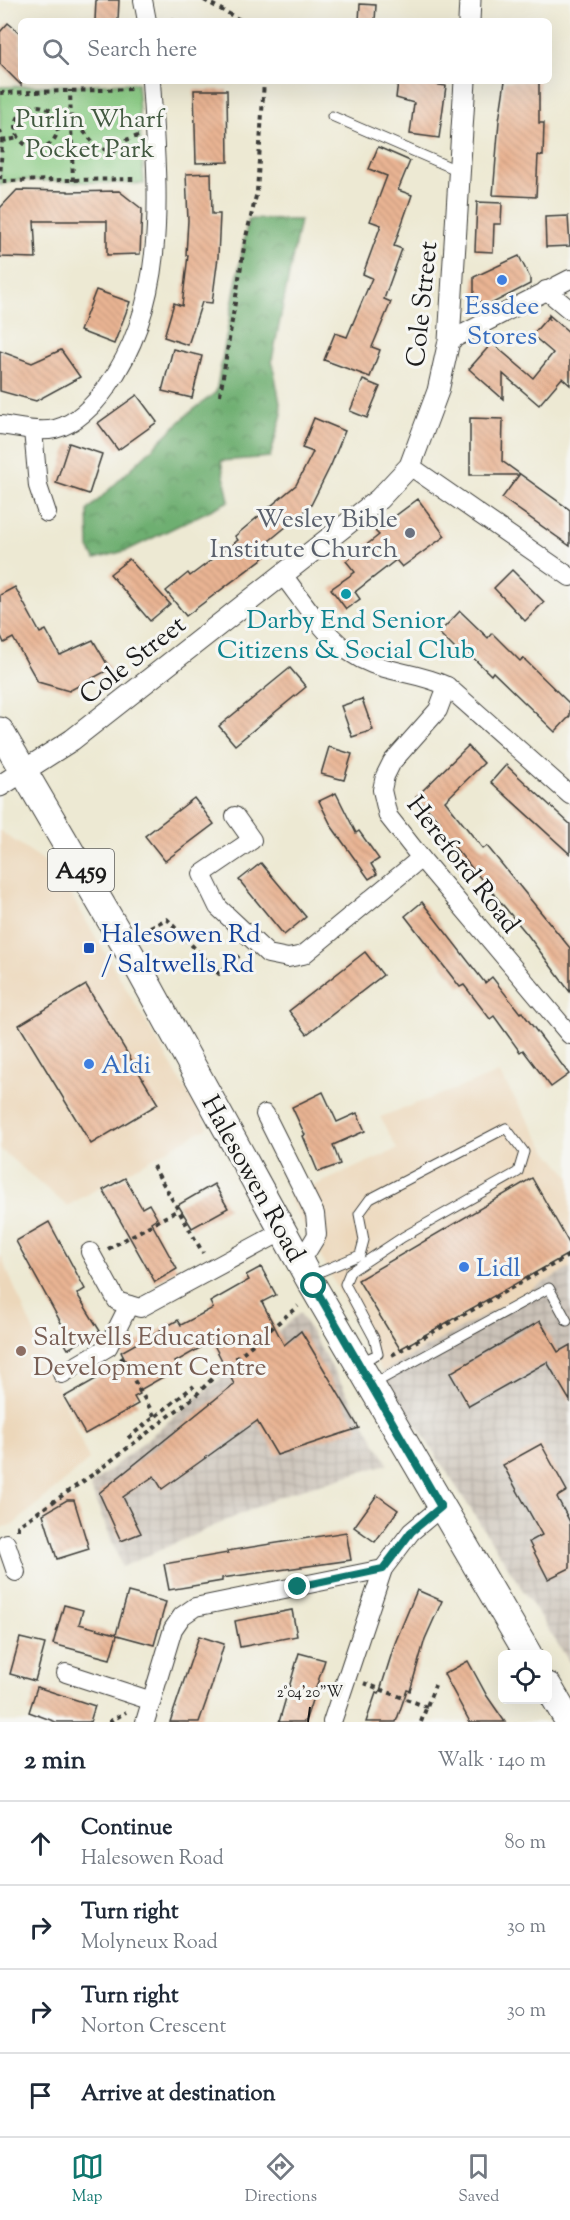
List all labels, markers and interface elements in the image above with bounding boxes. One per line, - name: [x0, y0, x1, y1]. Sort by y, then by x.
- search box: [18, 18, 552, 84]
- icon: search: [39, 35, 72, 68]
- text: Search here: [87, 35, 197, 67]
- park label: Purlin Wharf Pocket Park: [16, 102, 165, 169]
- street label: Cole Street: [398, 240, 448, 369]
- marker: Essdee Stores: [495, 273, 509, 287]
- place label: Essdee Stores: [465, 289, 539, 356]
- place label: Wesley Bible Institute Church: [210, 502, 398, 569]
- marker: Wesley Bible Institute Church: [403, 526, 417, 540]
- marker: Darby End Senior Citizens & Social Club: [339, 587, 353, 601]
- place label: Darby End Senior Citizens & Social Club: [217, 603, 475, 670]
- street label: Cole Street: [72, 608, 195, 714]
- street label: Hereford Road: [396, 789, 528, 942]
- road number: A459: [48, 849, 114, 891]
- place label: Halesowen Rd / Saltwells Rd: [101, 917, 261, 984]
- marker: Halesowen Rd / Saltwells Rd: [82, 941, 96, 955]
- place label: Aldi: [101, 1048, 151, 1085]
- marker: Aldi: [82, 1057, 96, 1071]
- street label: Halesowen Road: [191, 1089, 313, 1270]
- place label: Lidl: [476, 1251, 521, 1288]
- marker: Lidl: [457, 1260, 471, 1274]
- route start: [300, 1272, 326, 1298]
- place label: Saltwells Educational Development Centre: [33, 1320, 271, 1387]
- marker: Saltwells Educational Development Centre: [14, 1344, 28, 1358]
- route end: [284, 1573, 310, 1599]
- map controls: [498, 1650, 552, 1704]
- button: locate: [498, 1650, 552, 1704]
- text: 2°04'20"W: [277, 1683, 344, 1704]
- text: 2 min: [24, 1743, 86, 1780]
- text: Walk · 140 m: [437, 1747, 546, 1776]
- text: Continue: [81, 1813, 172, 1845]
- icon: ahead: [24, 1827, 57, 1860]
- text: 80 m: [505, 1829, 546, 1858]
- text: Halesowen Road: [81, 1845, 224, 1874]
- text: Turn right: [81, 1897, 178, 1929]
- icon: right: [24, 1911, 57, 1944]
- text: 30 m: [507, 1913, 546, 1942]
- text: Molyneux Road: [81, 1929, 218, 1958]
- text: Turn right: [81, 1981, 178, 2013]
- icon: right: [24, 1995, 57, 2028]
- text: 30 m: [507, 1997, 546, 2026]
- text: Norton Crescent: [81, 2013, 226, 2042]
- icon: arrive: [24, 2079, 57, 2112]
- text: Arrive at destination: [81, 2079, 276, 2111]
- tab: Map: [71, 2150, 104, 2209]
- tab: Directions: [245, 2150, 317, 2209]
- tab: Saved: [458, 2150, 499, 2209]

